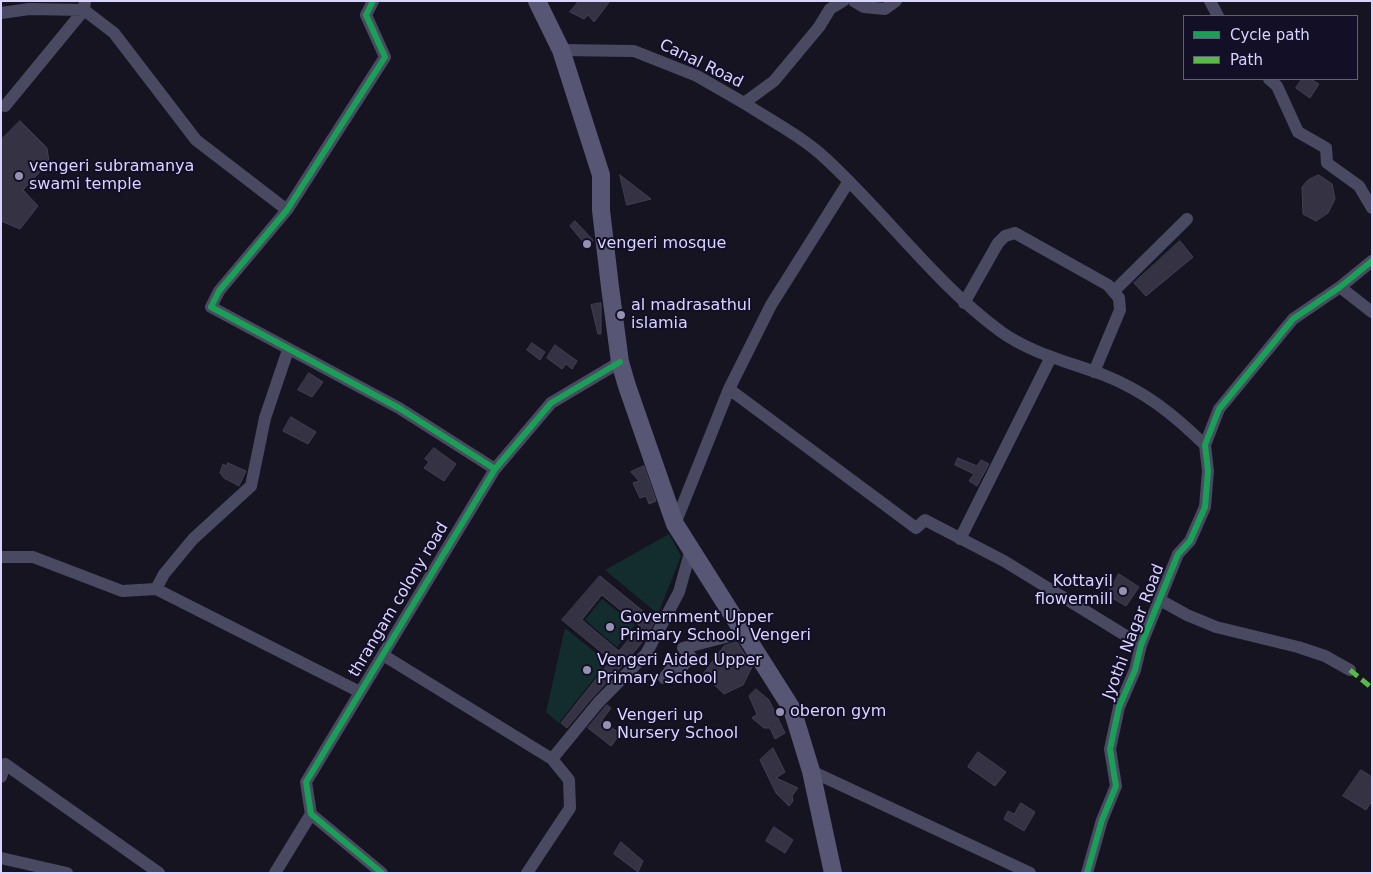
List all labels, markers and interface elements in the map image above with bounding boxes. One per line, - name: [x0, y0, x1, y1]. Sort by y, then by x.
- legend: [1183, 15, 1358, 80]
- text: Cycle path: [1230, 26, 1310, 44]
- street label: Canal Road: [656, 36, 746, 92]
- text: Path: [1230, 51, 1263, 69]
- place label: vengeri subramanya swami temple: [29, 157, 194, 195]
- marker: vengeri subramanya swami temple: [13, 170, 25, 182]
- place label: vengeri mosque: [597, 234, 726, 254]
- marker: vengeri mosque: [581, 238, 593, 250]
- place label: al madrasathul islamia: [631, 296, 751, 334]
- marker: al madrasathul islamia: [615, 309, 627, 321]
- street label: thrangam colony road: [345, 519, 453, 681]
- street label: Jyothi Nagar Road: [1099, 562, 1169, 702]
- place label: Kottayil flowermill: [1035, 572, 1113, 610]
- marker: Kottayil flowermill: [1117, 585, 1129, 597]
- place label: Government Upper Primary School, Vengeri: [620, 608, 811, 646]
- marker: Government Upper Primary School, Vengeri: [604, 621, 616, 633]
- place label: Vengeri Aided Upper Primary School: [597, 651, 762, 689]
- marker: Vengeri Aided Upper Primary School: [581, 664, 593, 676]
- place label: oberon gym: [790, 702, 886, 722]
- place label: Vengeri up Nursery School: [617, 706, 738, 744]
- marker: oberon gym: [774, 706, 786, 718]
- marker: Vengeri up Nursery School: [601, 719, 613, 731]

